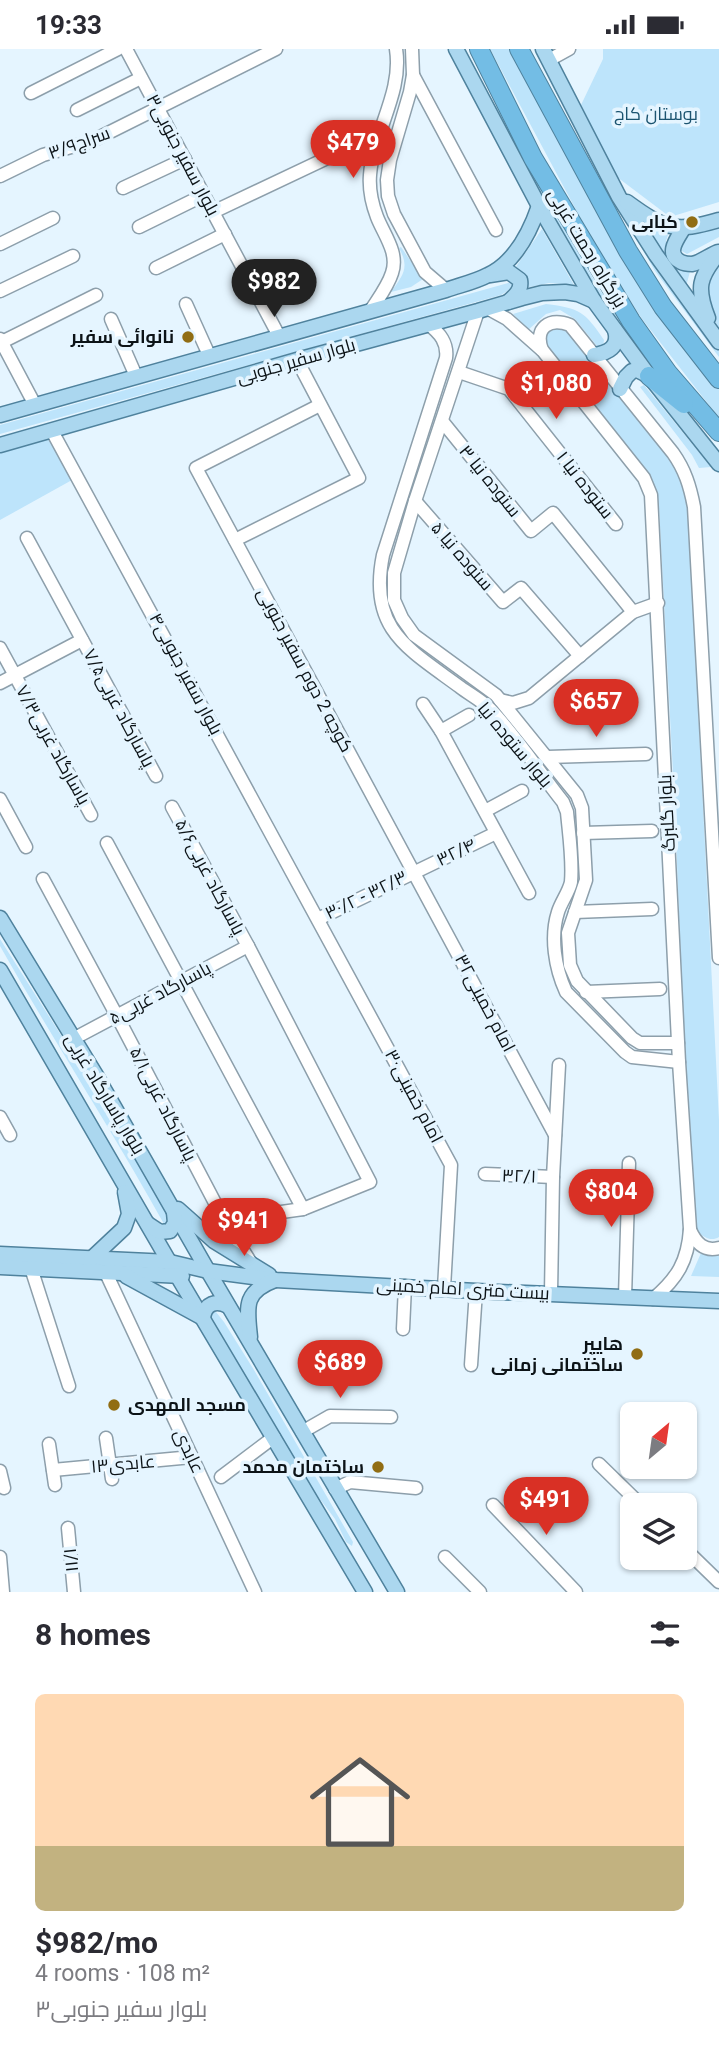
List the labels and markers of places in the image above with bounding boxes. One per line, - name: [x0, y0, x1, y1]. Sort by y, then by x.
- pin: $479: [312, 121, 394, 180]
- place label: کبابی: [631, 211, 678, 233]
- marker: کبابی: [684, 214, 700, 230]
- pin: $982: [233, 259, 315, 319]
- place label: نانوائی سفیر: [70, 326, 174, 348]
- marker: نانوائی سفیر: [180, 329, 196, 345]
- pin: $1,080: [499, 361, 613, 421]
- pin: $657: [555, 679, 637, 739]
- pin: $804: [570, 1169, 652, 1229]
- pin: $941: [203, 1199, 285, 1258]
- place label: هایپر ساختمانی زمانی: [491, 1333, 623, 1376]
- pin: $689: [299, 1341, 381, 1400]
- marker: هایپر ساختمانی زمانی: [629, 1346, 645, 1362]
- place label: مسجد المهدی: [128, 1394, 246, 1416]
- marker: مسجد المهدی: [106, 1397, 122, 1413]
- place label: ساختمان محمد: [242, 1456, 364, 1477]
- marker: ساختمان محمد: [370, 1459, 386, 1475]
- pin: $491: [505, 1477, 587, 1537]

